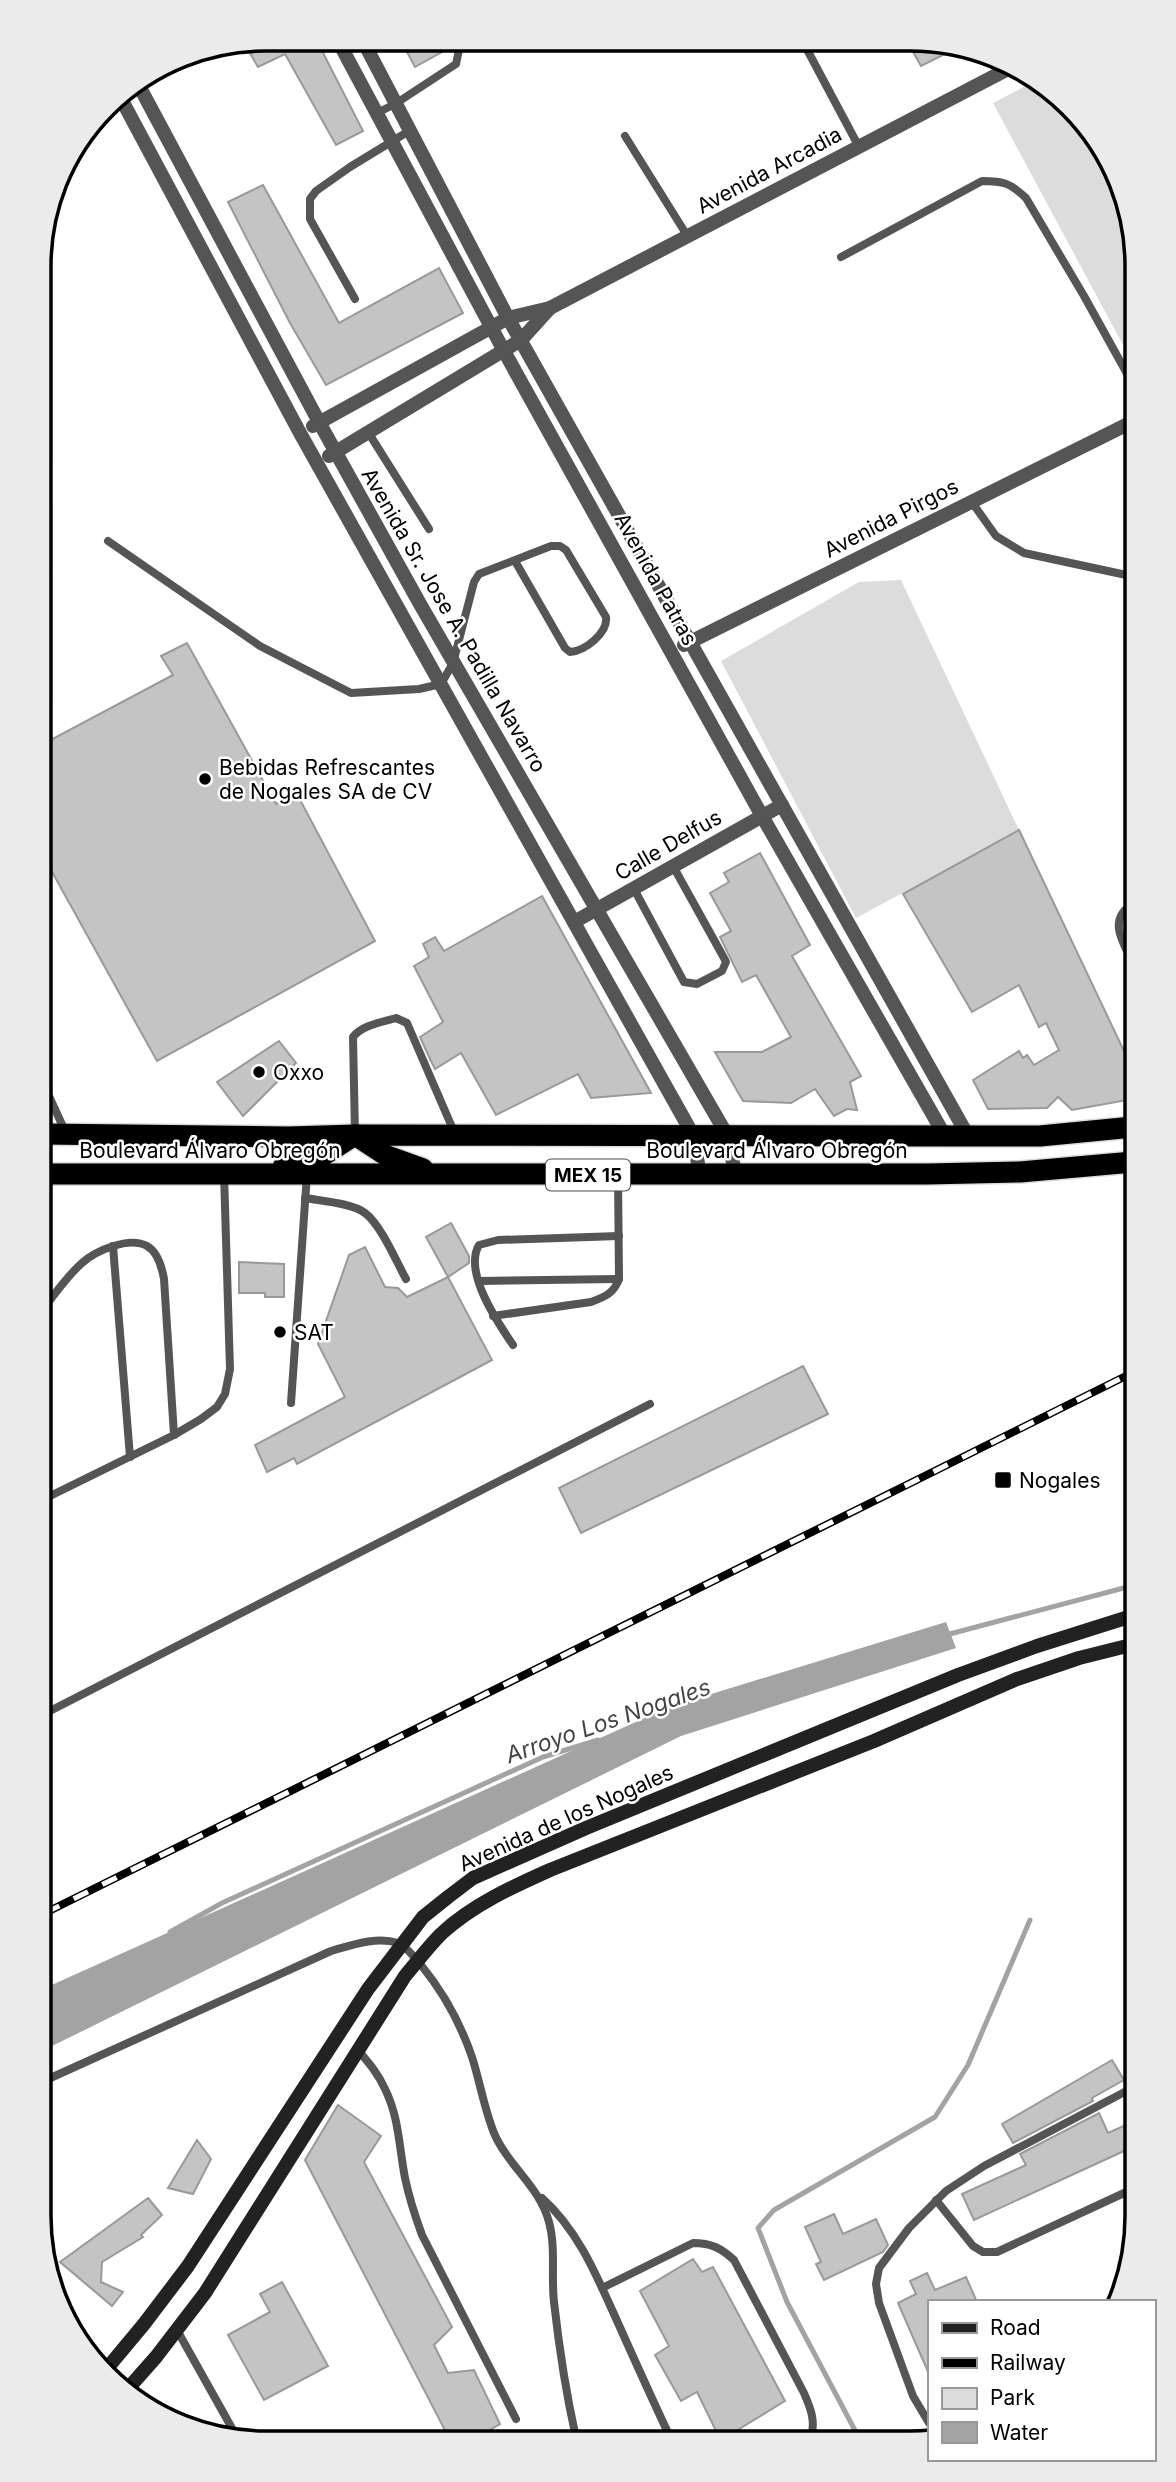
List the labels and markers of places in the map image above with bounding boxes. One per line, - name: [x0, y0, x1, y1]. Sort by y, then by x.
- place label: Bebidas Refrescantes de Nogales SA de CV: [219, 755, 435, 804]
- marker: Bebidas Refrescantes de Nogales SA de CV: [197, 771, 213, 787]
- place label: Oxxo: [273, 1060, 324, 1085]
- marker: Oxxo: [251, 1064, 267, 1080]
- place label: SAT: [294, 1320, 334, 1345]
- marker: SAT: [272, 1324, 288, 1340]
- place label: Nogales: [1019, 1468, 1101, 1493]
- marker: Nogales: [993, 1470, 1013, 1490]

